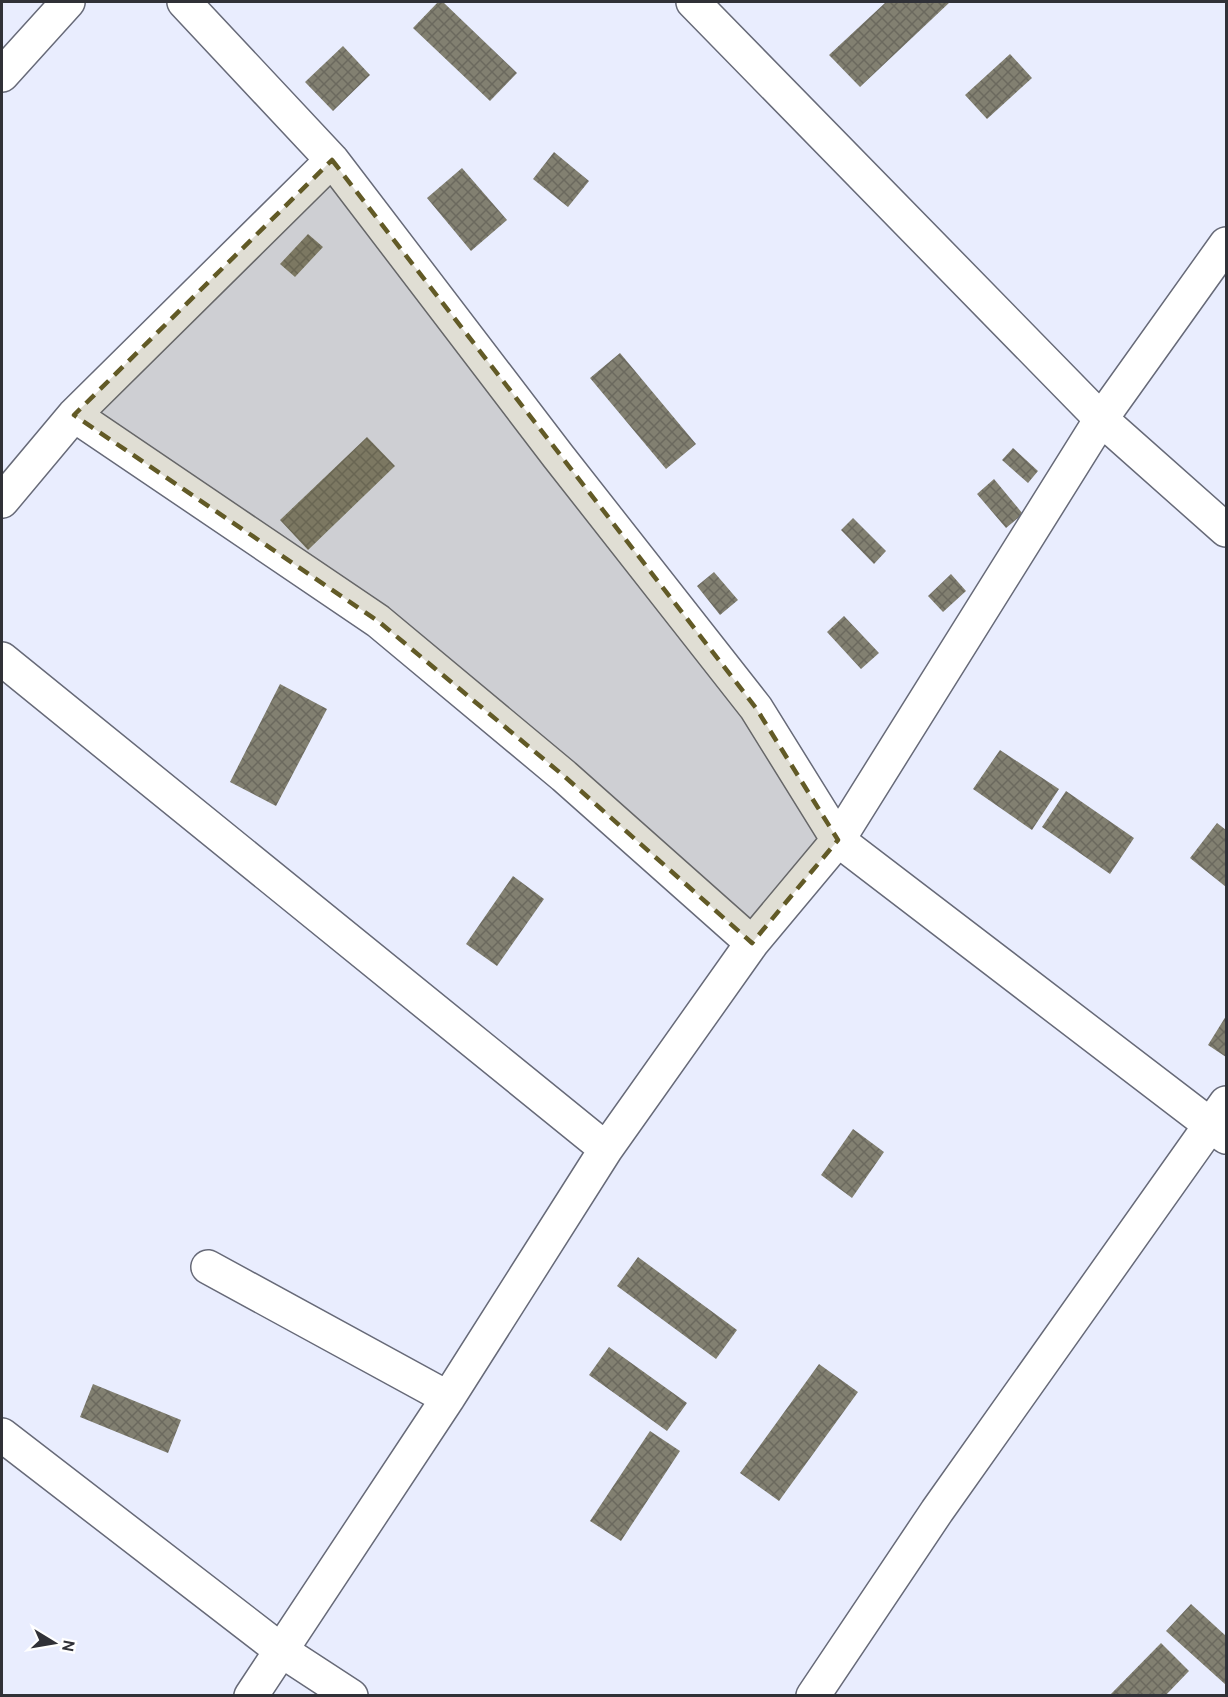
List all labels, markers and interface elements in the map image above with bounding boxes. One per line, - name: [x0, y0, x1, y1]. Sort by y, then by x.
- north arrow: [24, 1613, 84, 1673]
- text: N: [58, 1638, 79, 1653]

